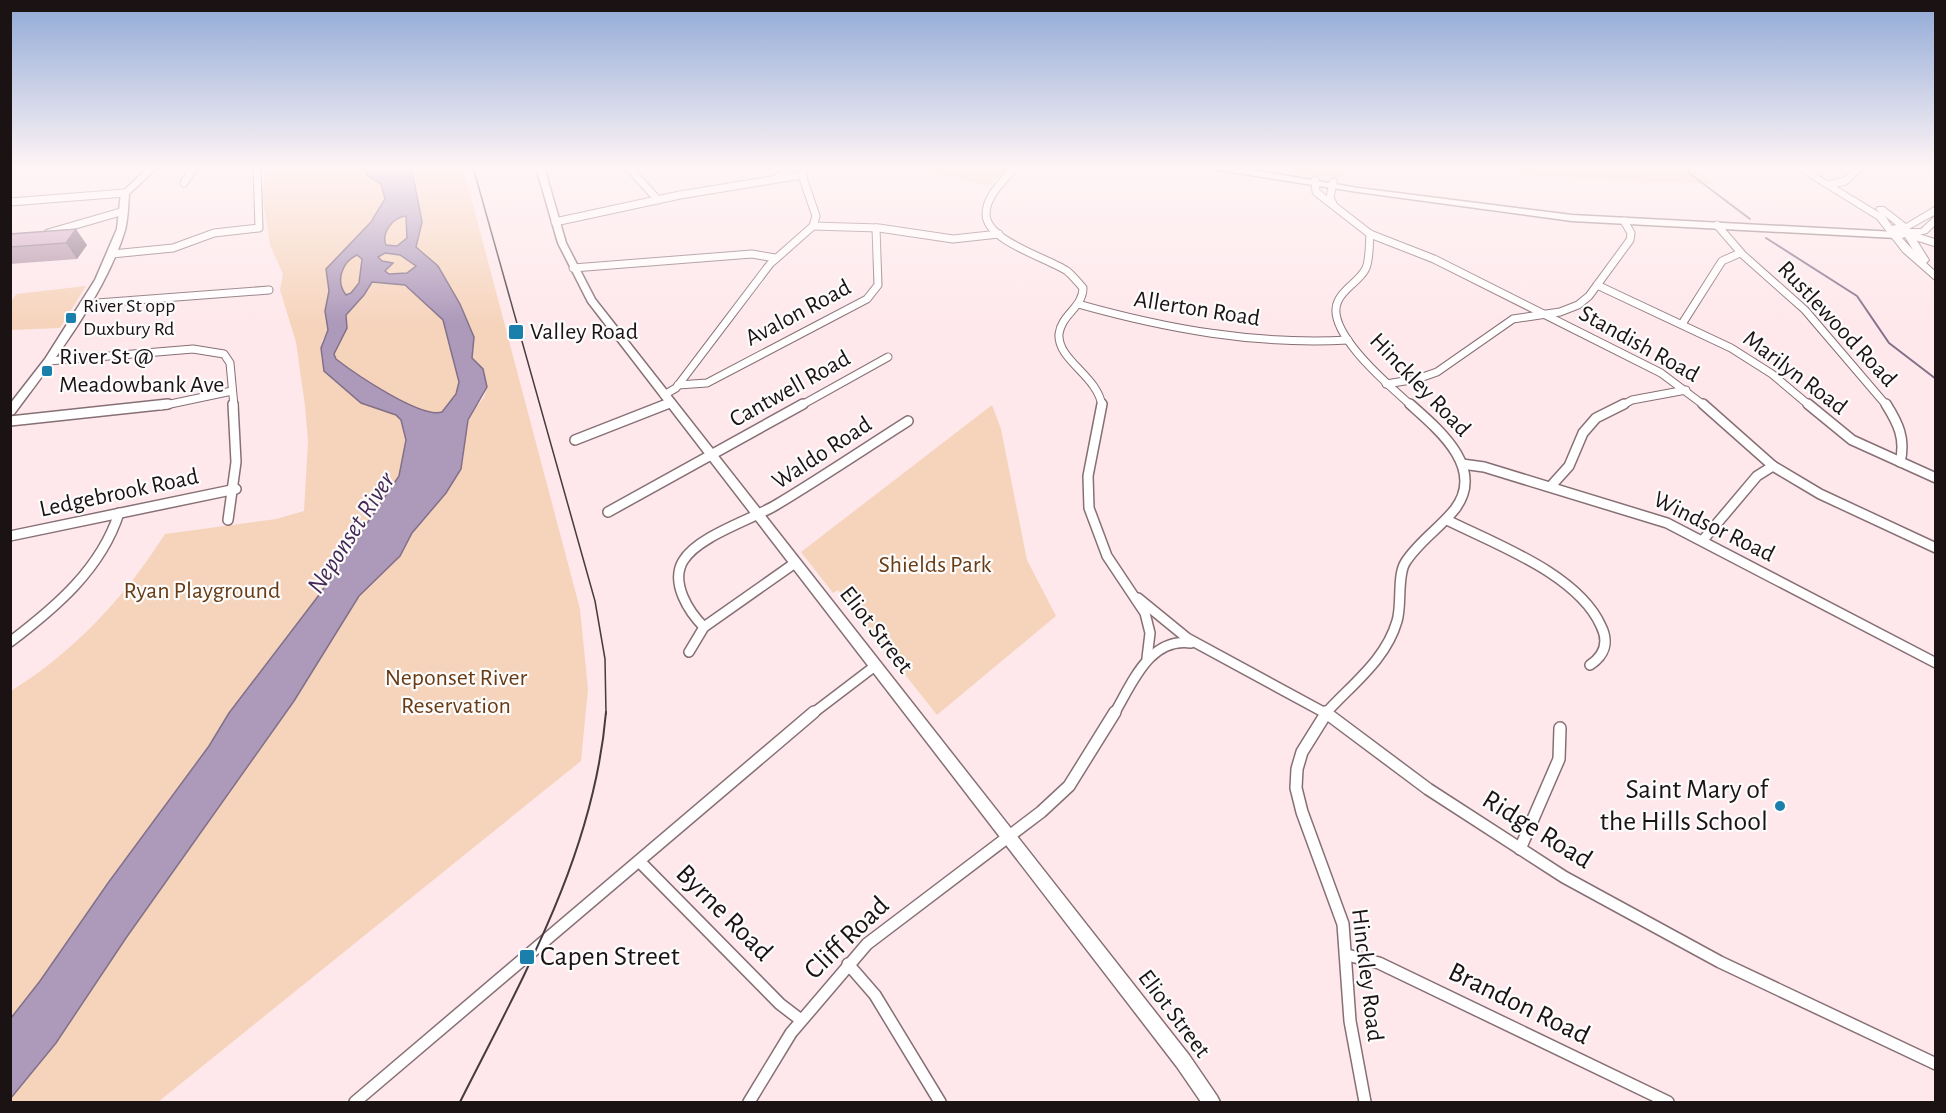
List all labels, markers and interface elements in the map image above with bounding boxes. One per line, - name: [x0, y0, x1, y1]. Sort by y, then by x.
- street label: Rustlewood Road: [1773, 257, 1901, 391]
- street label: Avalon Road: [741, 275, 855, 351]
- street label: Allerton Road: [1132, 287, 1262, 331]
- place label: River St opp Duxbury Rd: [83, 296, 175, 339]
- street label: Standish Road: [1575, 301, 1703, 387]
- marker: River St opp Duxbury Rd: [64, 311, 78, 325]
- place label: Valley Road: [530, 320, 638, 344]
- marker: Valley Road: [507, 323, 525, 341]
- street label: Marilyn Road: [1739, 326, 1851, 420]
- street label: Hinckley Road: [1365, 329, 1475, 441]
- place label: River St @ Meadowbank Ave: [59, 345, 224, 397]
- street label: Cantwell Road: [726, 346, 854, 432]
- marker: River St @ Meadowbank Ave: [40, 364, 54, 378]
- street label: Waldo Road: [768, 412, 876, 494]
- street label: Ledgebrook Road: [37, 464, 201, 522]
- water label: Neponset River: [302, 466, 401, 598]
- street label: Windsor Road: [1649, 487, 1779, 567]
- park label: Shields Park: [878, 553, 992, 577]
- park label: Ryan Playground: [124, 579, 280, 603]
- street label: Eliot Street: [835, 582, 917, 678]
- park label: Neponset River Reservation: [385, 666, 527, 718]
- place label: Saint Mary of the Hills School: [1600, 776, 1770, 836]
- street label: Ridge Road: [1477, 785, 1597, 875]
- marker: Saint Mary of the Hills School: [1773, 799, 1787, 813]
- street label: Byrne Road: [670, 859, 778, 967]
- street label: Cliff Road: [799, 891, 895, 985]
- street label: Hinckley Road: [1347, 907, 1387, 1043]
- place label: Capen Street: [540, 943, 680, 971]
- marker: Capen Street: [518, 948, 536, 966]
- street label: Brandon Road: [1444, 958, 1594, 1050]
- street label: Eliot Street: [1133, 966, 1215, 1063]

